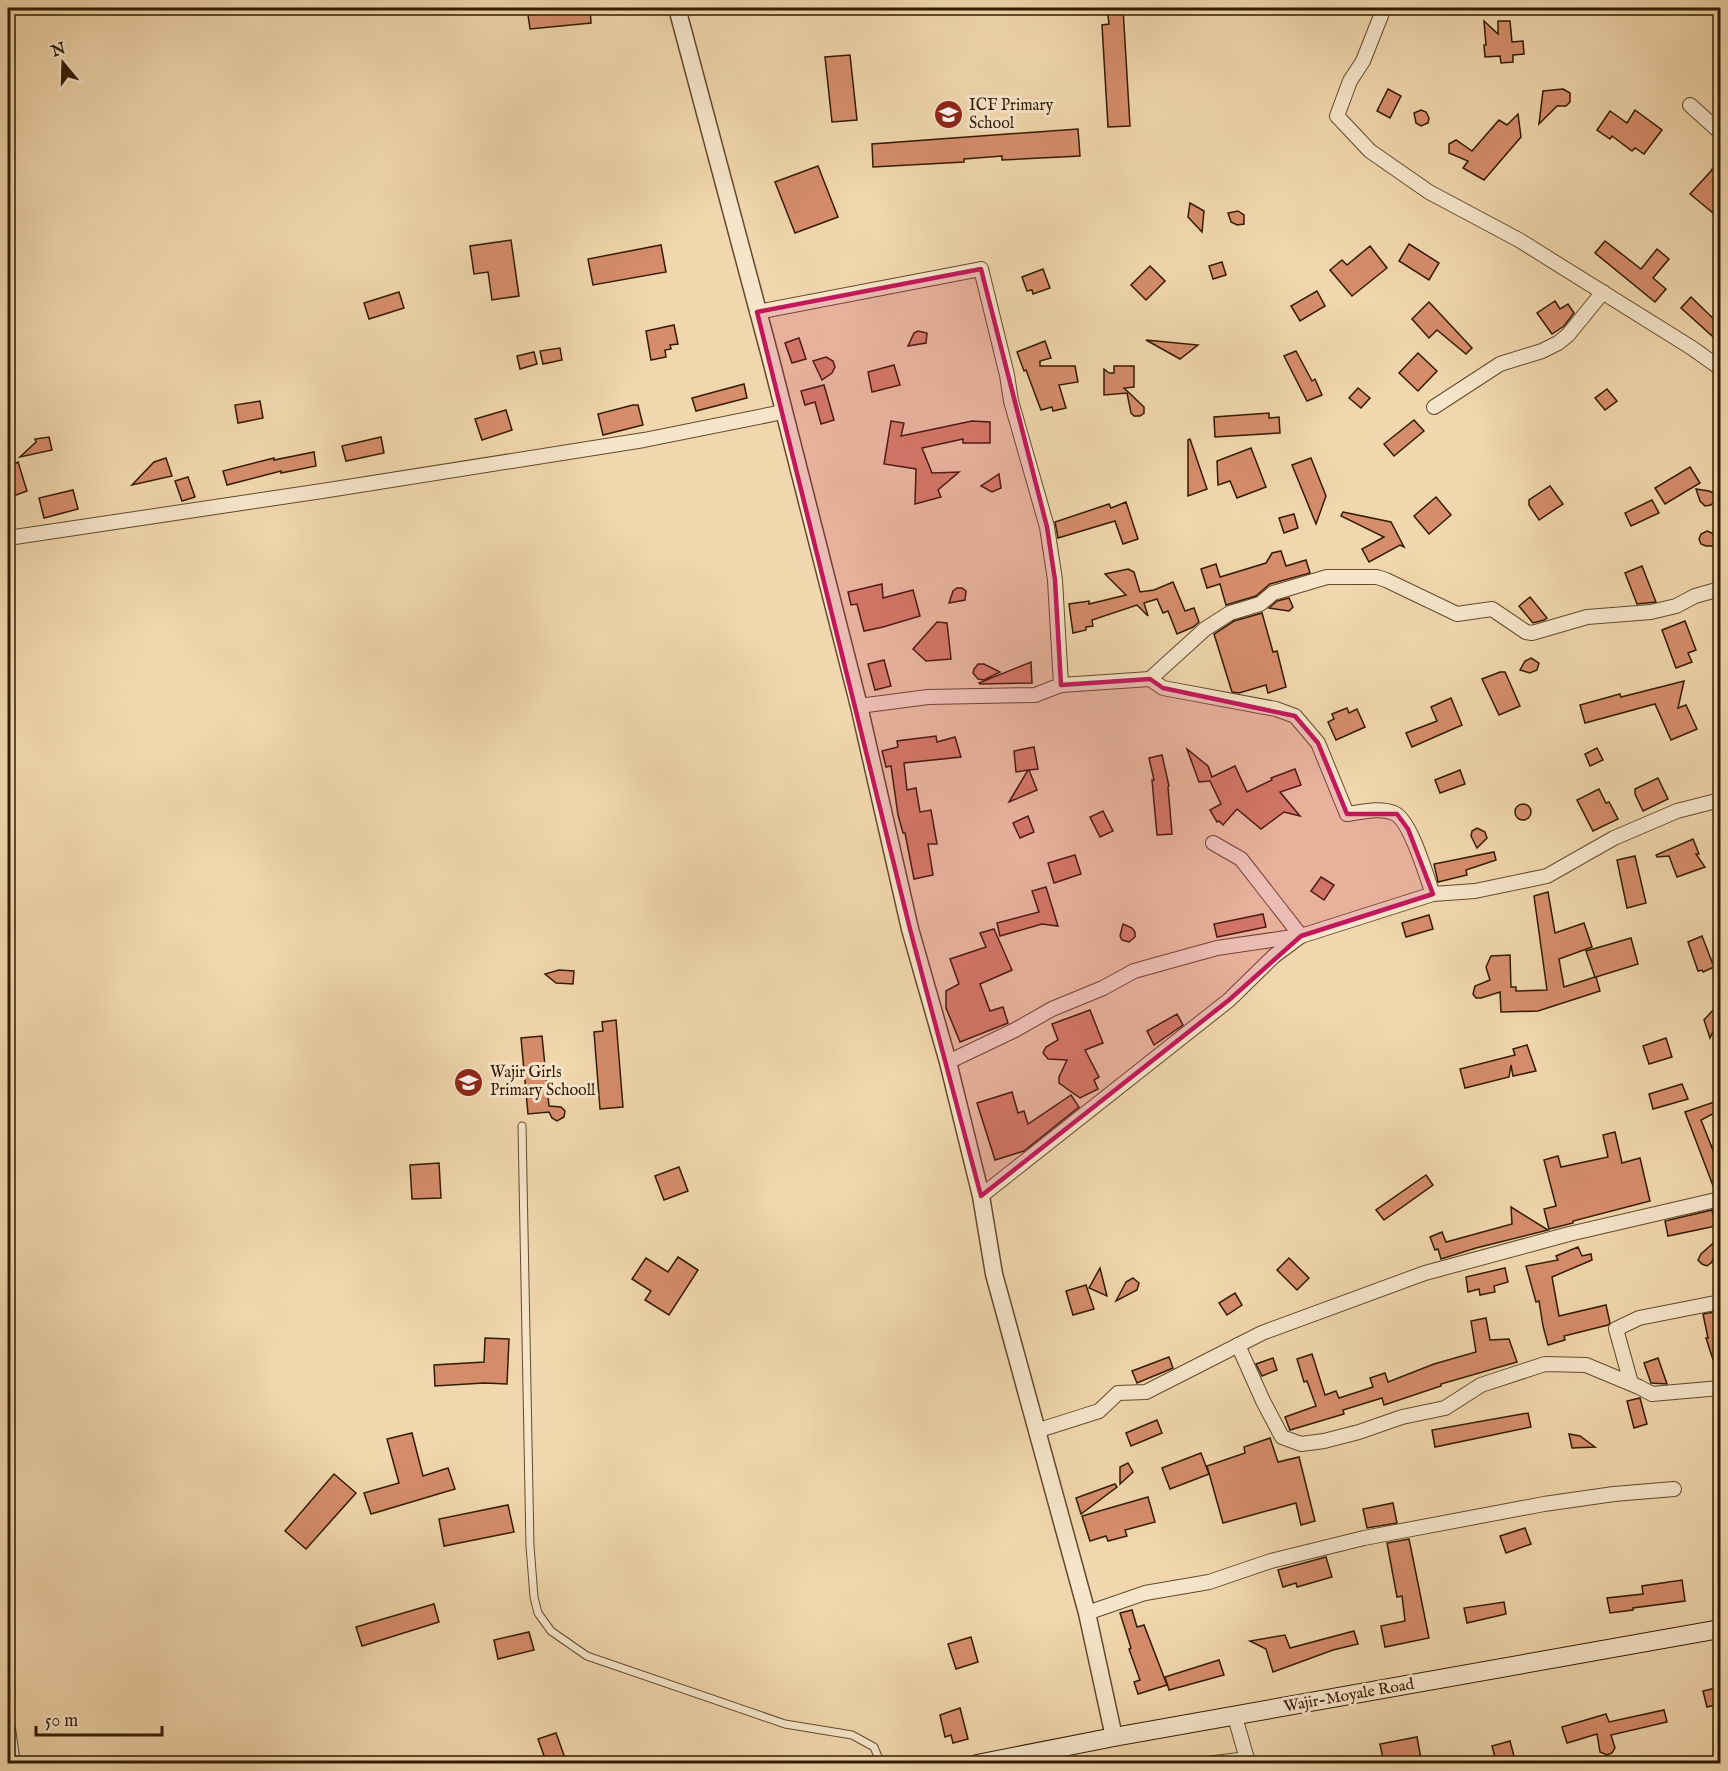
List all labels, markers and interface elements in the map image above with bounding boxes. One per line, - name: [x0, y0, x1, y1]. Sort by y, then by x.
- north arrow: [33, 33, 93, 93]
- text: N: [48, 39, 69, 63]
- place label: ICF Primary School: [969, 96, 1053, 134]
- school or university icon: ICF Primary School: [932, 99, 964, 131]
- place label: Wajir Girls Primary Schooll: [490, 1063, 596, 1101]
- school or university icon: Wajir Girls Primary Schooll: [453, 1066, 485, 1098]
- street label: Wajir-Moyale Road: [1282, 1675, 1416, 1717]
- scale bar: [36, 1699, 162, 1737]
- text: 50 m: [45, 1710, 78, 1733]

